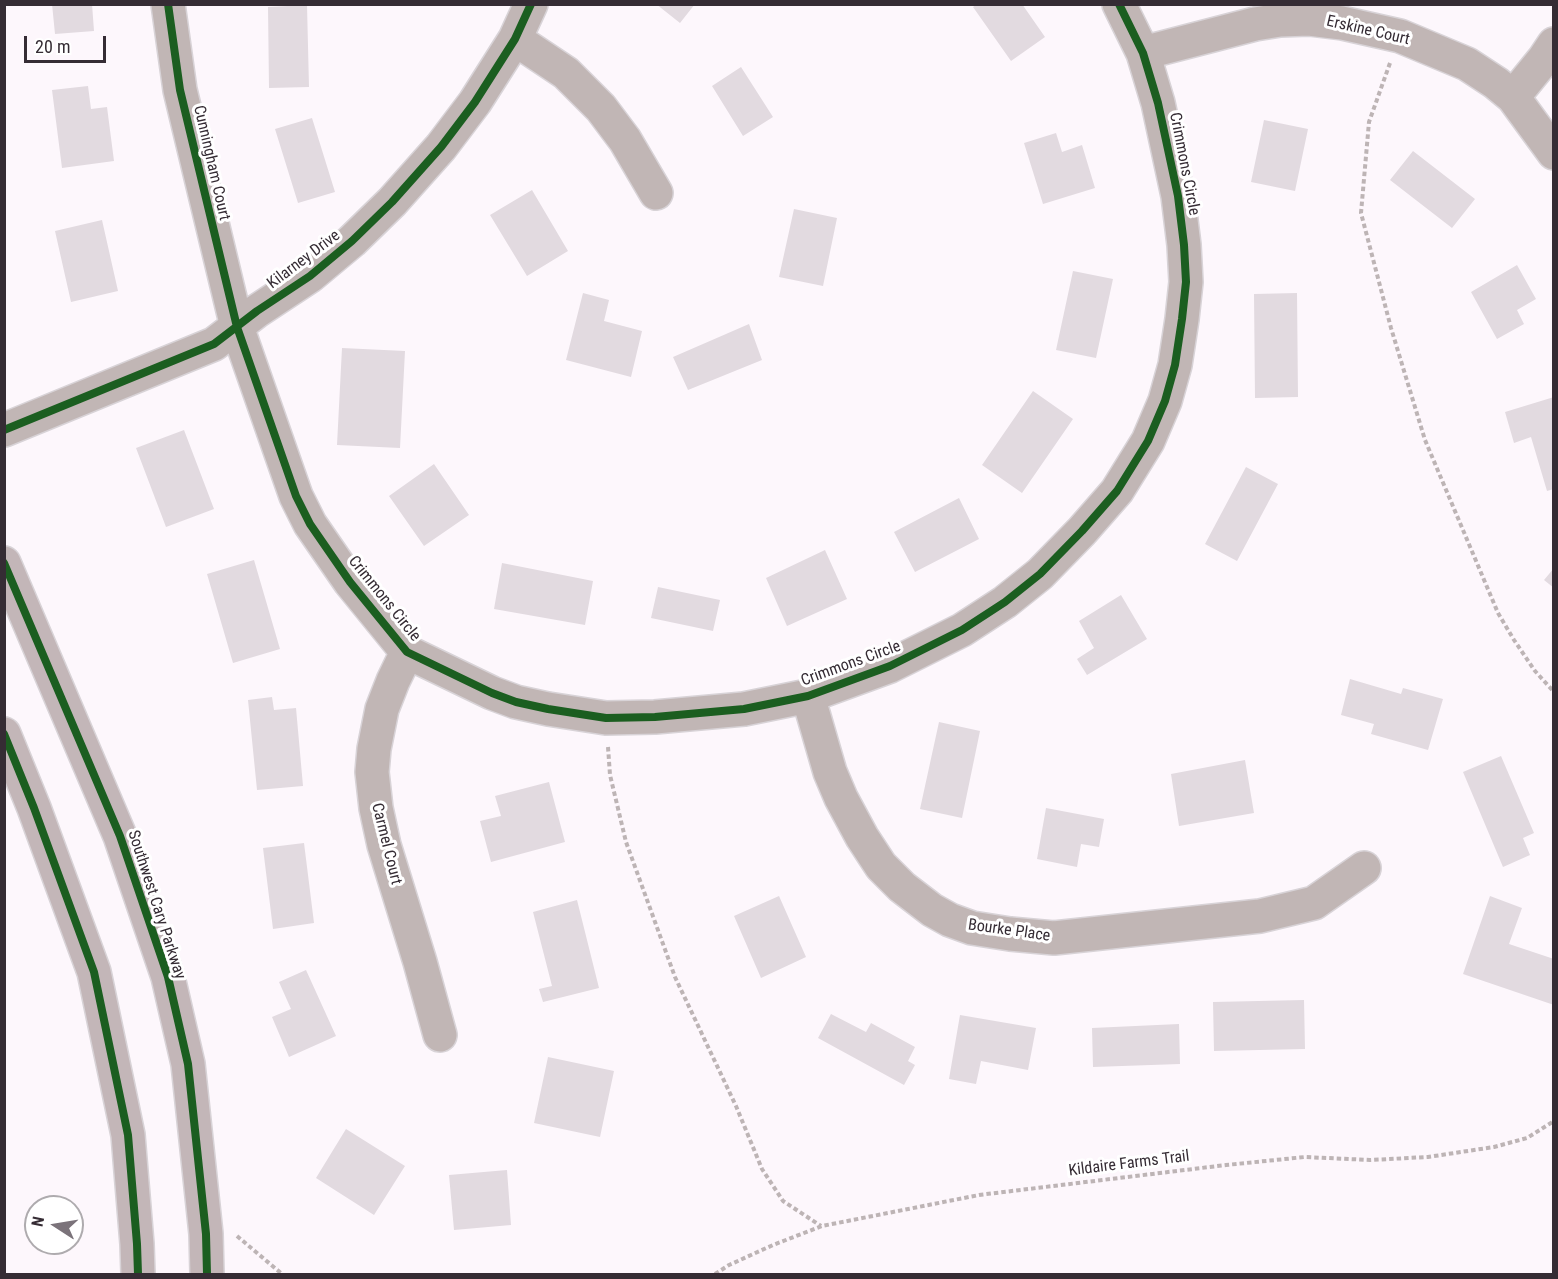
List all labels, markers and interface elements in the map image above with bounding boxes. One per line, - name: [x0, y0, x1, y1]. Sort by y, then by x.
- street label: Erskine Court: [1325, 12, 1411, 50]
- scale bar: [27, 24, 110, 62]
- text: 20 m: [35, 36, 70, 57]
- street label: Cunningham Court: [188, 104, 234, 222]
- street label: Crimmons Circle: [1165, 111, 1203, 217]
- street label: Kilarney Drive: [264, 226, 344, 294]
- street label: Crimmons Circle: [344, 552, 424, 646]
- street label: Crimmons Circle: [799, 637, 903, 691]
- street label: Carmel Court: [367, 801, 405, 887]
- street label: Southwest Cary Parkway: [123, 828, 189, 982]
- street label: Bourke Place: [967, 916, 1051, 946]
- street label: Kildaire Farms Trail: [1068, 1147, 1190, 1181]
- north arrow: [24, 1195, 84, 1255]
- text: N: [28, 1215, 48, 1228]

